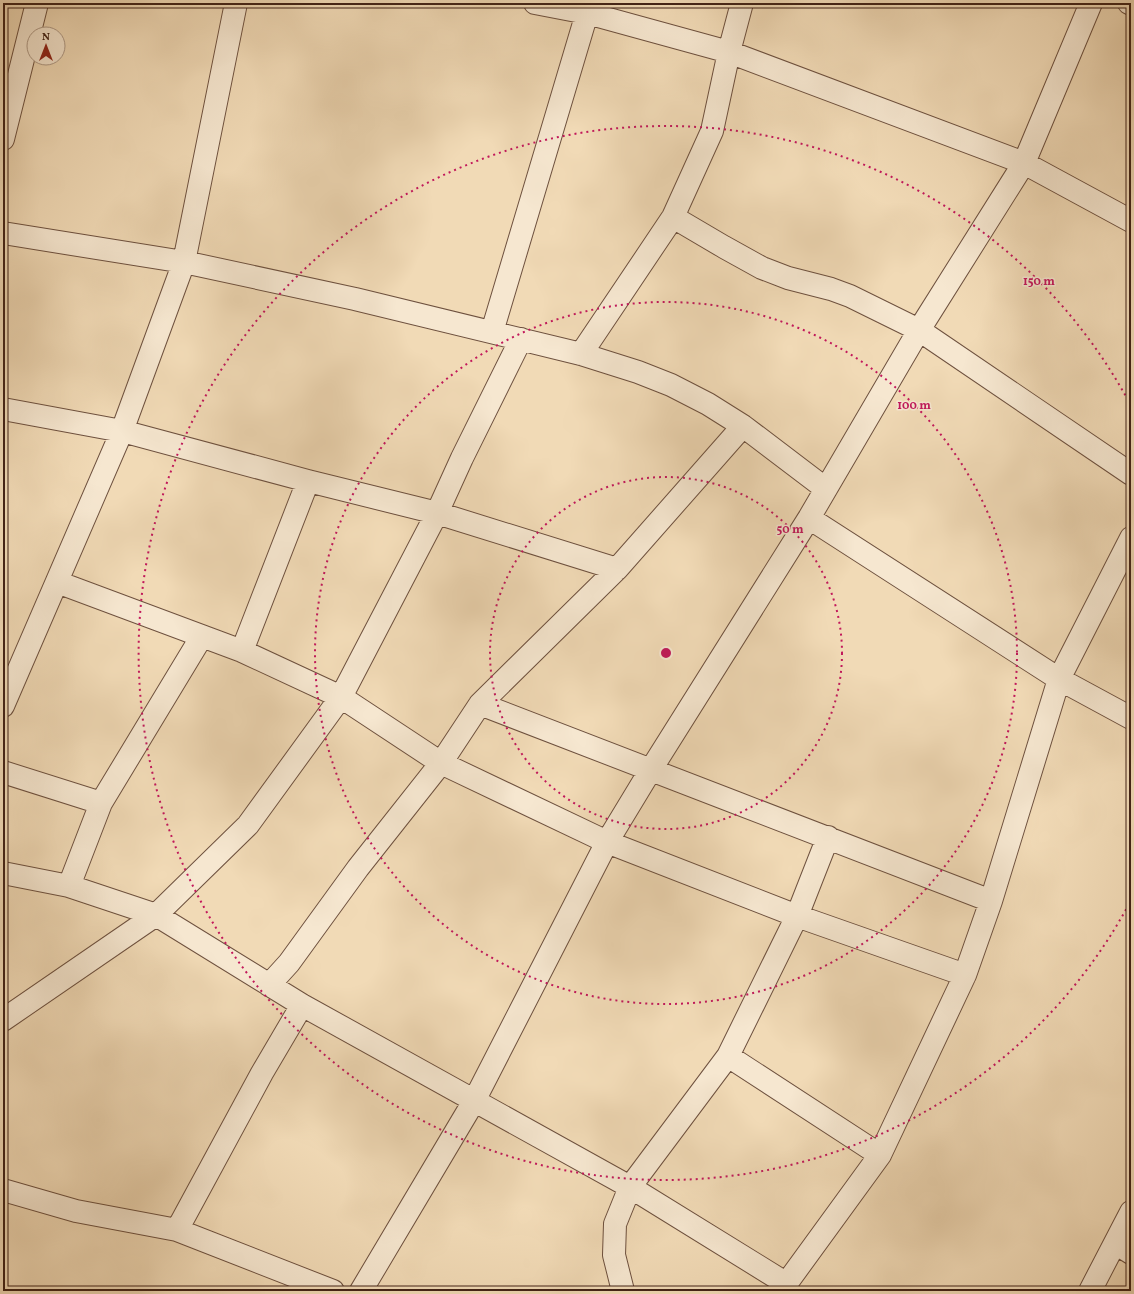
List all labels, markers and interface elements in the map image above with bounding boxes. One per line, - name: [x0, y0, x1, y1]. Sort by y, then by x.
- north arrow: [26, 26, 66, 66]
- text: N: [42, 30, 50, 45]
- text: 150 m: [1023, 274, 1055, 290]
- text: 100 m: [897, 398, 931, 414]
- text: 50 m: [776, 522, 804, 538]
- centre of rings: [659, 646, 673, 660]

